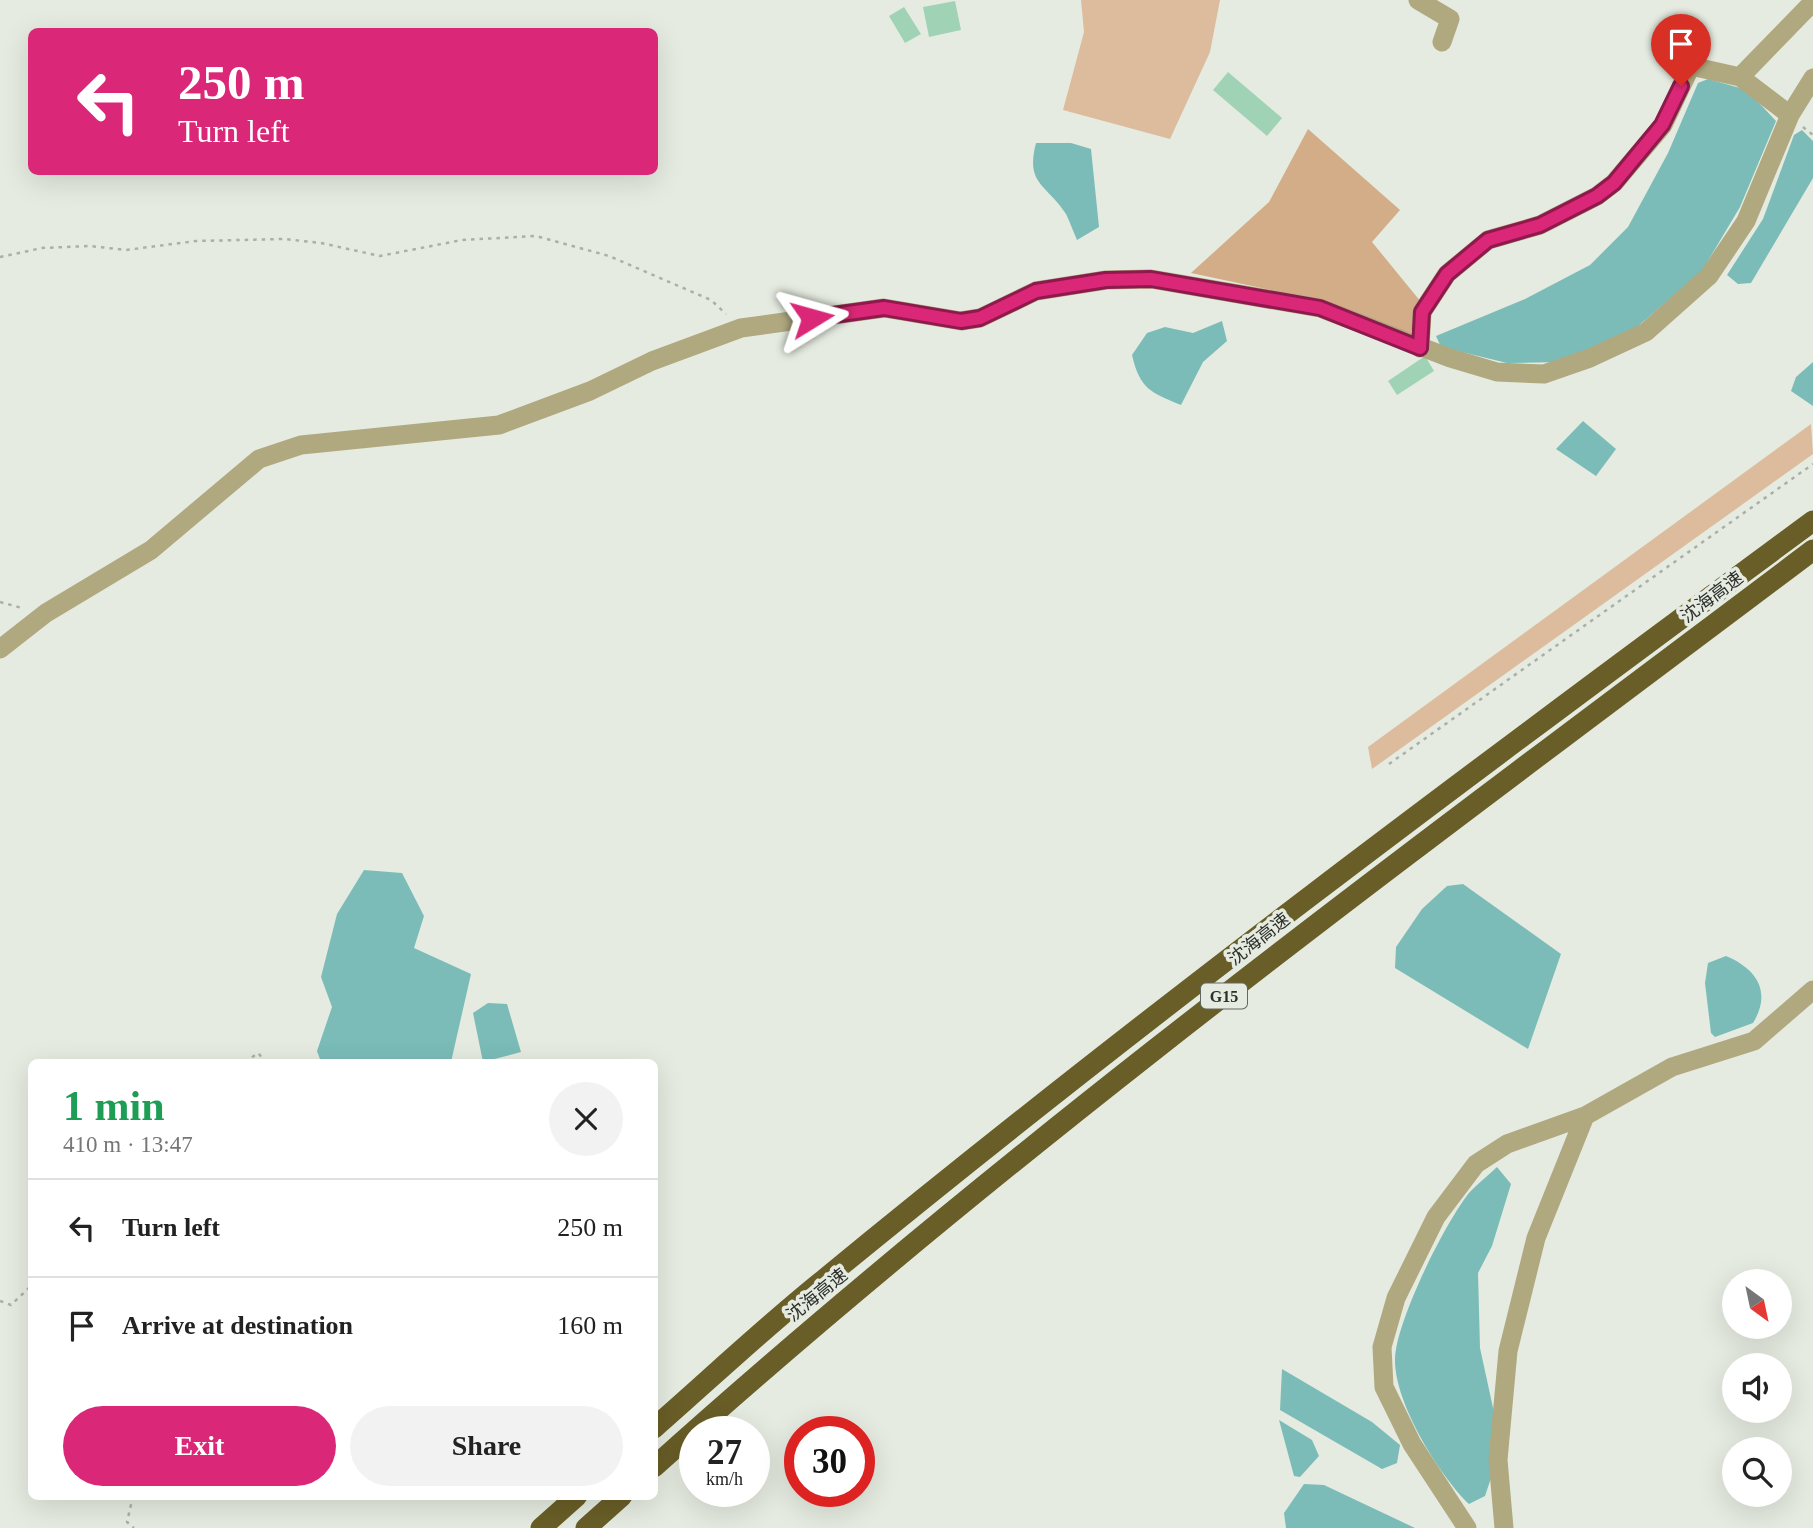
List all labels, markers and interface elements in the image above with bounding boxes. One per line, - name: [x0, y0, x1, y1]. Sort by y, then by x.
- pin: [1651, 14, 1711, 86]
- icon: arrive: [1662, 25, 1700, 63]
- text: 250 m: [178, 55, 305, 110]
- icon: left: [63, 56, 154, 147]
- text: Turn left: [178, 113, 290, 149]
- position arrow: [775, 281, 849, 355]
- street label: 沈海高速: [1677, 567, 1747, 627]
- street label: 沈海高速: [1224, 909, 1294, 969]
- road number: G15: [1201, 984, 1247, 1008]
- button: close: [549, 1082, 623, 1156]
- text: 1 min: [63, 1083, 165, 1129]
- text: 410 m · 13:47: [63, 1132, 193, 1157]
- icon: left: [63, 1209, 101, 1247]
- text: Turn left: [122, 1213, 220, 1242]
- text: 250 m: [557, 1213, 623, 1242]
- street label: 沈海高速: [783, 1265, 851, 1325]
- north arrow: [1722, 1269, 1792, 1339]
- map controls: [1722, 1269, 1792, 1507]
- icon: arrive: [63, 1307, 101, 1345]
- text: Arrive at destination: [122, 1311, 353, 1340]
- text: 160 m: [557, 1311, 623, 1340]
- button: sound: [1722, 1353, 1792, 1423]
- button: Exit: [63, 1406, 336, 1486]
- button: Share: [350, 1406, 623, 1486]
- speed limit sign: 30: [784, 1416, 875, 1507]
- text: 27: [707, 1433, 742, 1472]
- button: search: [1722, 1437, 1792, 1507]
- text: km/h: [706, 1469, 743, 1489]

